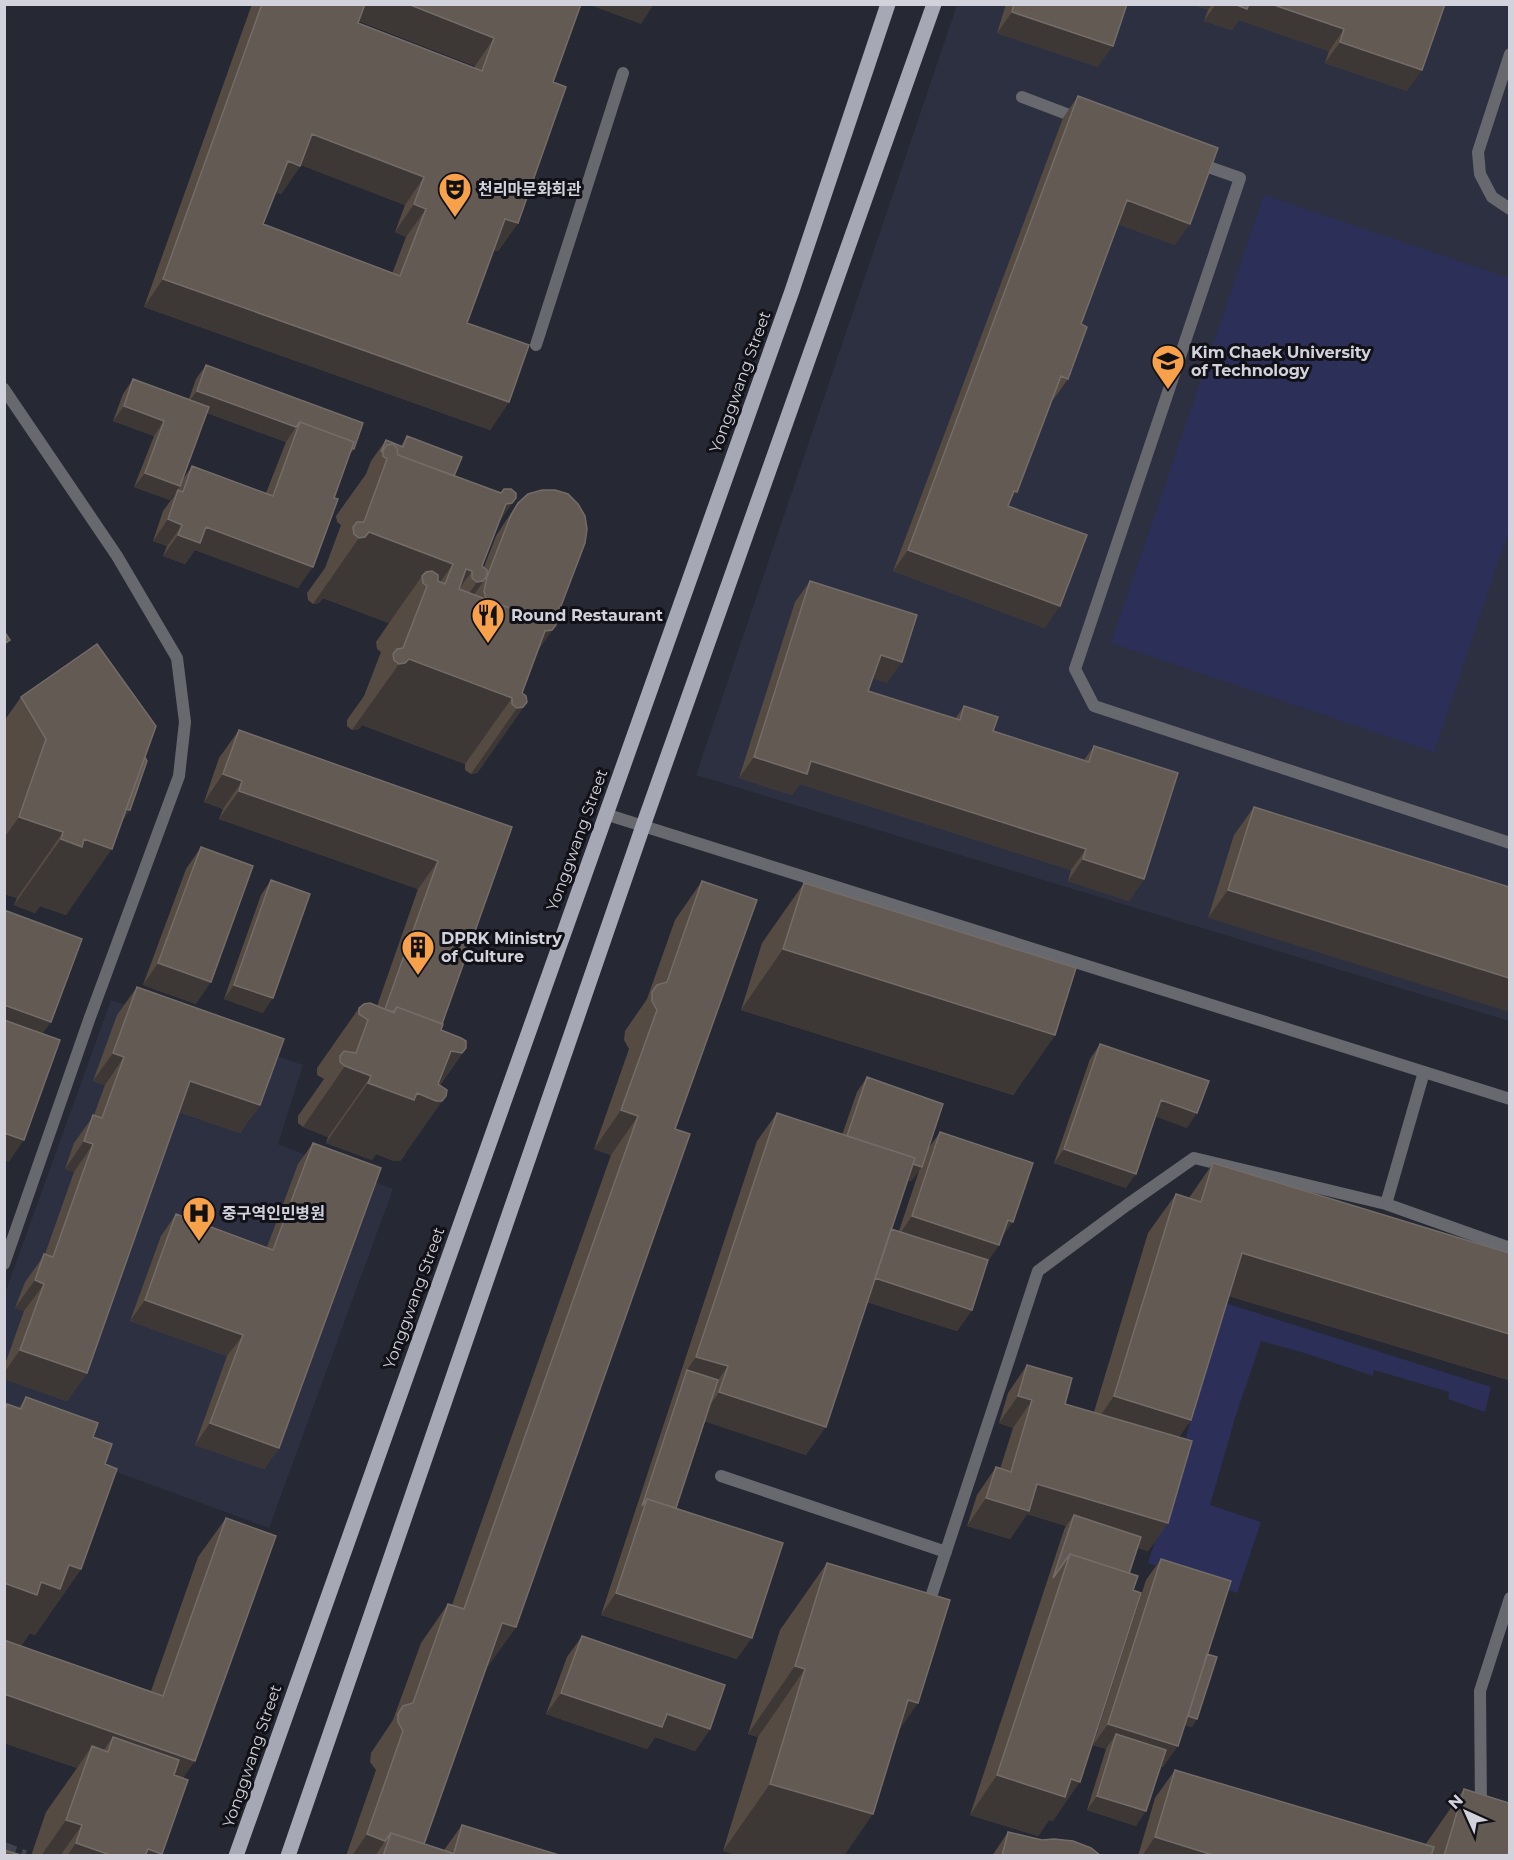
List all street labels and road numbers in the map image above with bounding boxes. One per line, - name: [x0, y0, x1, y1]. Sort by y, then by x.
- street label: Yonggwang Street: [706, 308, 775, 455]
- street label: Yonggwang Street: [543, 766, 612, 913]
- street label: Yonggwang Street: [380, 1224, 449, 1371]
- street label: Yonggwang Street: [219, 1682, 285, 1830]

